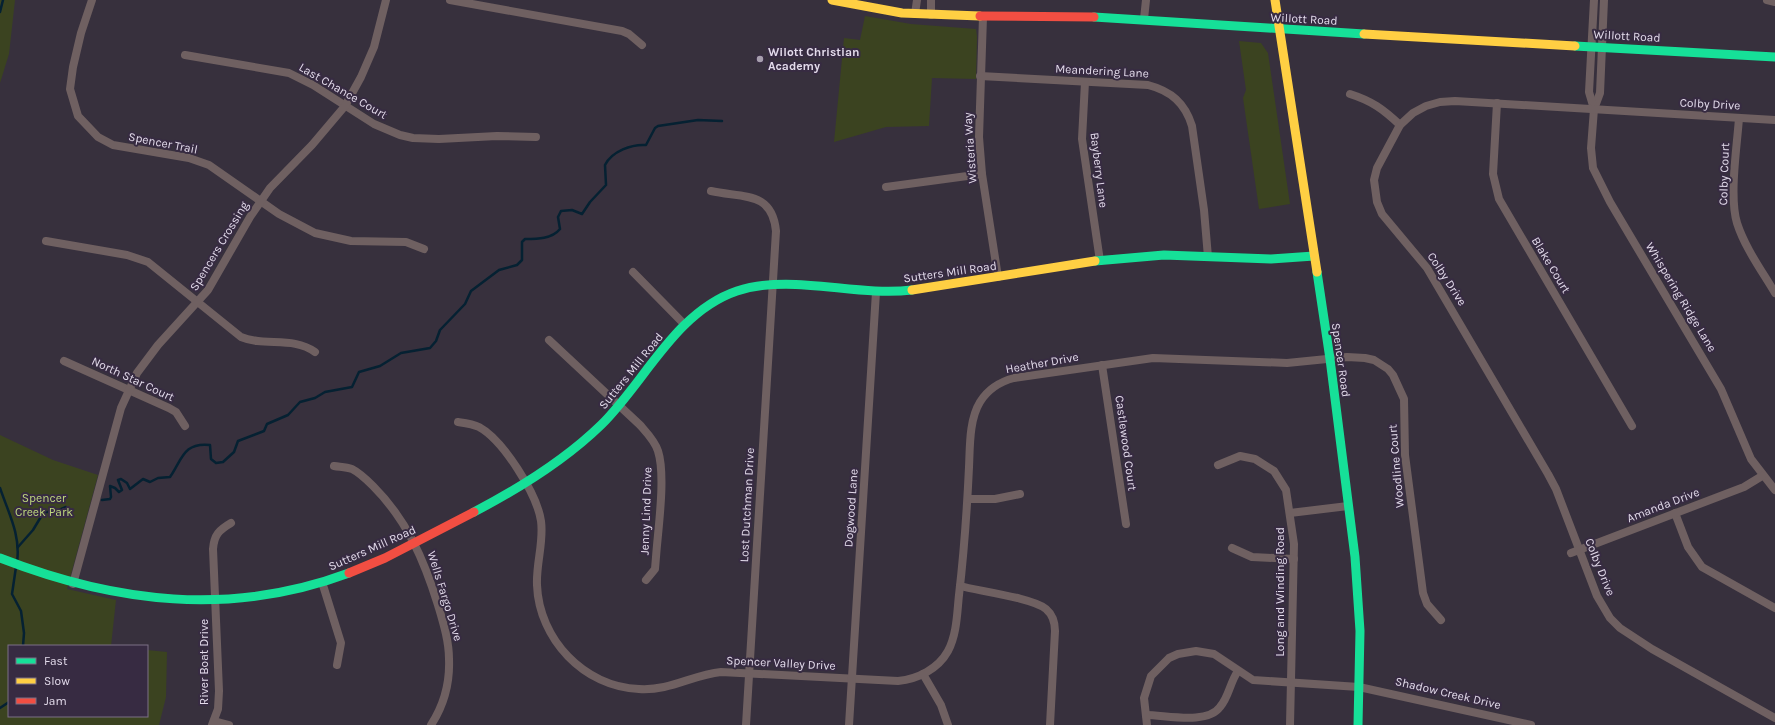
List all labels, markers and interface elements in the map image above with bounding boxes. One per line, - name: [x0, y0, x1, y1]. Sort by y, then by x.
- street label: Willott Road: [1270, 10, 1338, 28]
- street label: Willott Road: [1593, 27, 1661, 45]
- place label: Wilott Christian Academy: [768, 45, 859, 73]
- marker: Wilott Christian Academy: [755, 54, 765, 64]
- street label: Last Chance Court: [296, 60, 390, 122]
- street label: Meandering Lane: [1055, 62, 1149, 80]
- street label: Colby Drive: [1679, 95, 1741, 113]
- street label: Wisteria Way: [961, 112, 979, 184]
- street label: Spencer Trail: [127, 129, 199, 157]
- street label: Bayberry Lane: [1087, 132, 1111, 208]
- street label: Colby Court: [1716, 142, 1732, 206]
- street label: Spencers Crossing: [187, 198, 251, 293]
- street label: Blake Court: [1529, 234, 1574, 296]
- street label: Whispering Ridge Lane: [1643, 240, 1719, 354]
- street label: Colby Drive: [1425, 250, 1469, 308]
- street label: Sutters Mill Road: [902, 259, 998, 285]
- street label: Spencer Road: [1329, 322, 1353, 398]
- street label: Sutters Mill Road: [596, 330, 666, 412]
- street label: Heather Drive: [1004, 350, 1080, 376]
- street label: North Star Court: [90, 354, 177, 404]
- street label: Castlewood Court: [1112, 394, 1140, 492]
- street label: Woodline Court: [1385, 423, 1407, 508]
- street label: Lost Dutchman Drive: [737, 447, 757, 563]
- street label: Jenny Lind Drive: [637, 467, 655, 555]
- street label: Dogwood Lane: [841, 468, 861, 548]
- street label: Amanda Drive: [1625, 485, 1701, 525]
- park label: Spencer Creek Park: [15, 491, 73, 519]
- street label: Sutters Mill Road: [326, 522, 418, 574]
- street label: Long and Winding Road: [1273, 527, 1287, 657]
- street label: Colby Drive: [1582, 536, 1618, 598]
- street label: Wells Fargo Drive: [425, 549, 465, 643]
- street label: River Boat Drive: [197, 619, 211, 705]
- legend: [8, 645, 148, 717]
- street label: Spencer Valley Drive: [726, 653, 836, 673]
- text: Fast: [44, 654, 68, 668]
- text: Slow: [44, 674, 70, 688]
- street label: Shadow Creek Drive: [1394, 674, 1502, 712]
- text: Jam: [44, 694, 67, 708]

